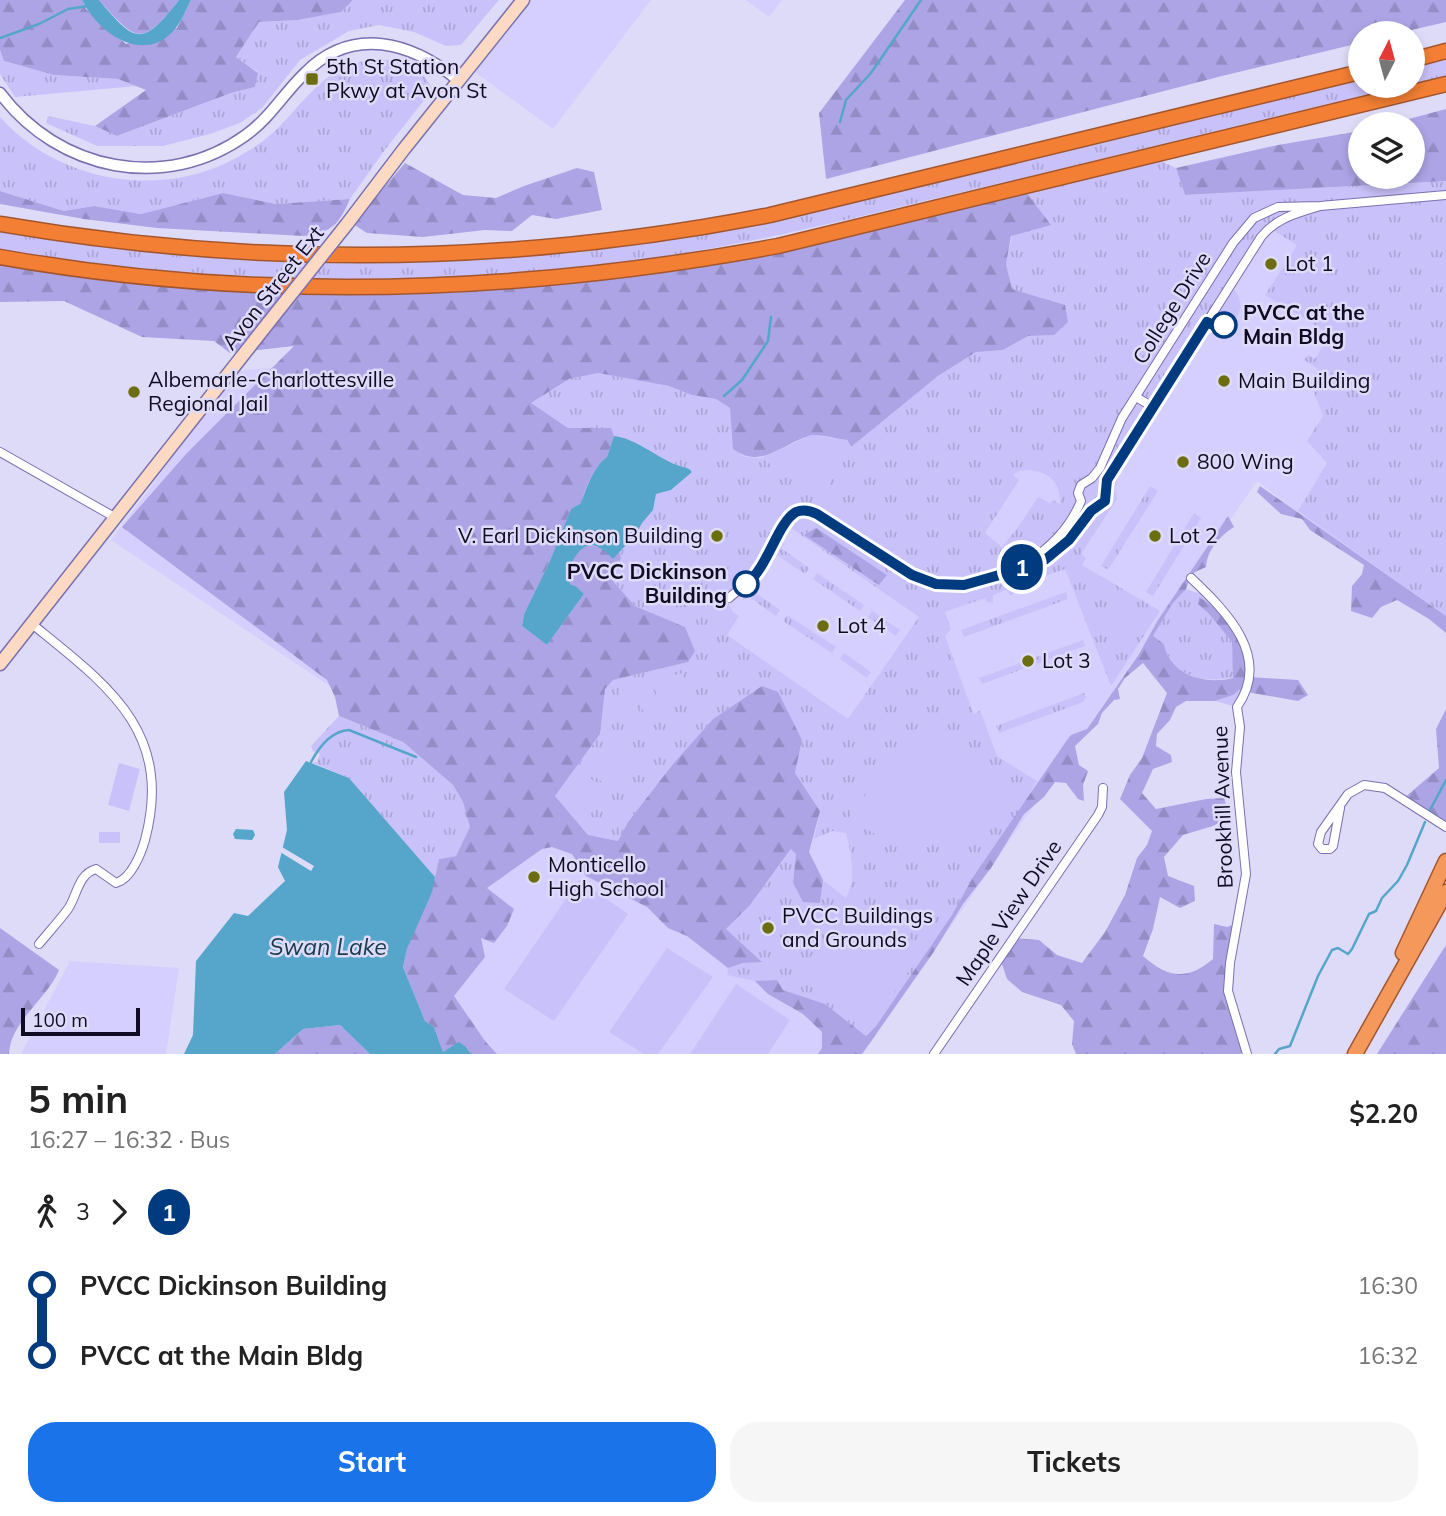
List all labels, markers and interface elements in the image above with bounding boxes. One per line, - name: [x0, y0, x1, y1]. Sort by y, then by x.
- north arrow: [1348, 21, 1424, 98]
- map controls: [1348, 21, 1425, 189]
- place label: 5th St Station Pkwy at Avon St: [326, 53, 487, 103]
- marker: 5th St Station Pkwy at Avon St: [304, 71, 320, 87]
- button: layers: [1348, 112, 1425, 189]
- street label: Avon Street Ext: [216, 220, 329, 355]
- street label: College Drive: [1126, 247, 1216, 368]
- place label: Lot 1: [1285, 250, 1334, 276]
- marker: Lot 1: [1263, 256, 1279, 272]
- place label: PVCC at the Main Bldg: [1243, 299, 1365, 349]
- marker: PVCC at the Main Bldg: [1211, 312, 1237, 338]
- place label: Albemarle-Charlottesville Regional Jail: [148, 366, 394, 416]
- place label: Main Building: [1238, 367, 1370, 393]
- marker: Main Building: [1216, 373, 1232, 389]
- marker: Albemarle-Charlottesville Regional Jail: [126, 384, 142, 400]
- place label: 800 Wing: [1197, 448, 1294, 474]
- marker: 800 Wing: [1175, 454, 1191, 470]
- place label: V. Earl Dickinson Building: [458, 522, 703, 548]
- place label: Lot 2: [1169, 522, 1218, 548]
- marker: V. Earl Dickinson Building: [709, 528, 725, 544]
- marker: Lot 2: [1147, 528, 1163, 544]
- line badge: 1: [999, 544, 1045, 590]
- text: 1: [1015, 552, 1029, 582]
- place label: PVCC Dickinson Building: [567, 558, 727, 608]
- marker: PVCC Dickinson Building: [733, 571, 759, 597]
- place label: Lot 4: [837, 612, 886, 638]
- marker: Lot 4: [815, 618, 831, 634]
- place label: Lot 3: [1042, 647, 1091, 673]
- marker: Lot 3: [1020, 653, 1036, 669]
- street label: Brookhill Avenue: [1206, 725, 1238, 889]
- street label: Maple View Drive: [950, 834, 1067, 990]
- place label: Monticello High School: [548, 851, 664, 901]
- marker: Monticello High School: [526, 869, 542, 885]
- place label: PVCC Buildings and Grounds: [782, 902, 933, 952]
- marker: PVCC Buildings and Grounds: [760, 920, 776, 936]
- water label: Swan Lake: [269, 932, 387, 961]
- scale bar: [21, 1005, 140, 1037]
- text: 100 m: [32, 1008, 88, 1032]
- text: 5 min: [28, 1075, 128, 1123]
- text: $2.20: [1349, 1097, 1418, 1130]
- text: 16:27 – 16:32 · Bus: [28, 1125, 230, 1154]
- icon: walk: [28, 1193, 66, 1231]
- icon: forward: [100, 1193, 138, 1231]
- text: 3: [76, 1197, 90, 1226]
- text: 1: [162, 1197, 176, 1227]
- text: PVCC Dickinson Building: [80, 1269, 387, 1302]
- text: 16:30: [1358, 1271, 1418, 1300]
- text: PVCC at the Main Bldg: [80, 1339, 363, 1372]
- text: 16:32: [1358, 1341, 1418, 1370]
- button: Start: [28, 1422, 716, 1502]
- button: Tickets: [730, 1422, 1418, 1502]

